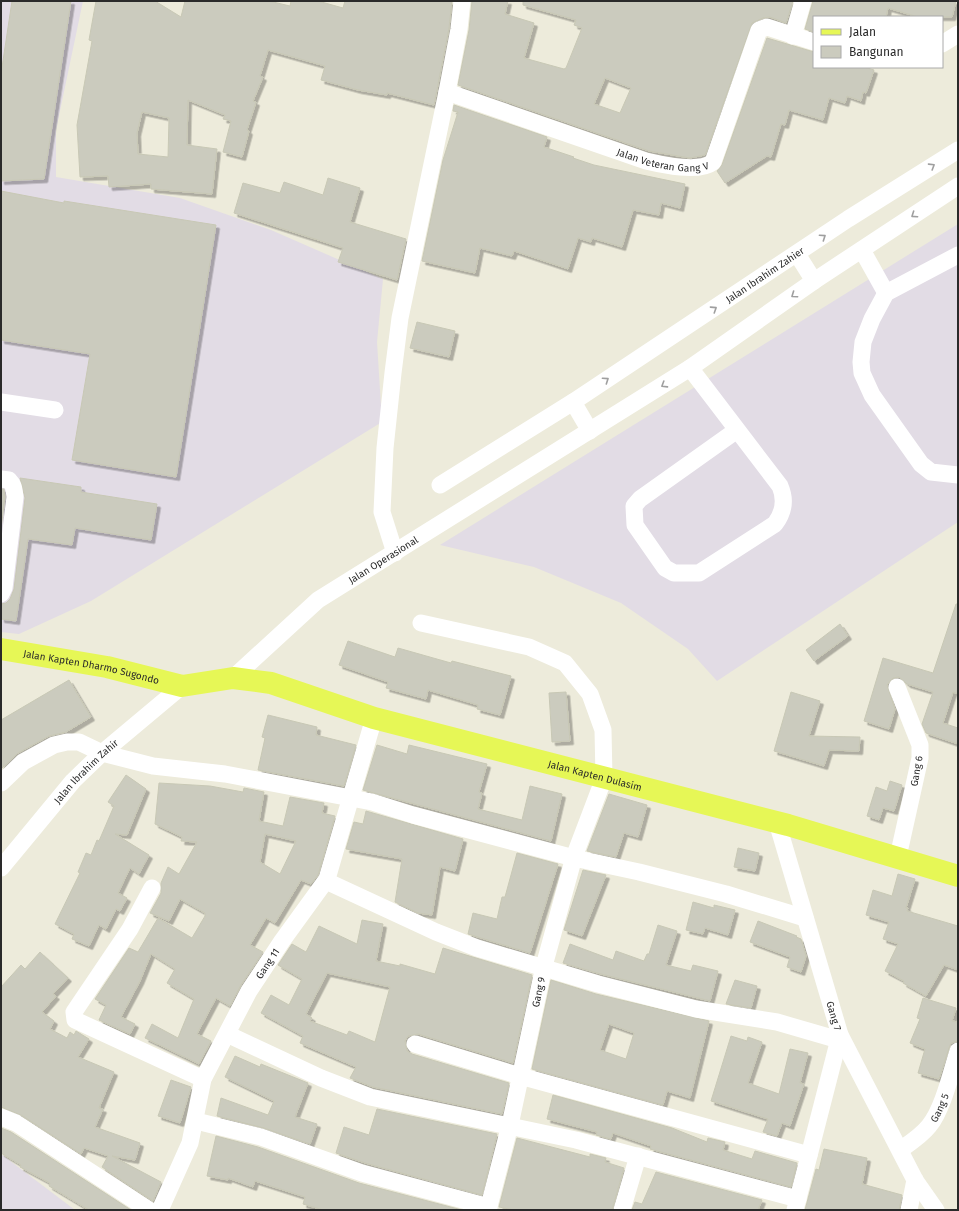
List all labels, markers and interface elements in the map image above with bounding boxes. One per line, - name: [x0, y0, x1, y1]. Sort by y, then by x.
- legend: [813, 16, 943, 68]
- text: Jalan: [849, 25, 876, 39]
- text: Bangunan: [849, 45, 904, 59]
- street label: Jalan Veteran Gang V: [615, 146, 711, 175]
- one-way arrow: [928, 164, 935, 171]
- one-way arrow: [911, 211, 918, 218]
- one-way arrow: [818, 235, 825, 242]
- street label: Jalan Ibrahim Zahier: [724, 245, 807, 306]
- one-way arrow: [791, 290, 798, 298]
- one-way arrow: [710, 306, 717, 313]
- one-way arrow: [602, 377, 609, 385]
- one-way arrow: [661, 380, 668, 387]
- street label: Jalan Operasional: [346, 534, 421, 587]
- street label: Jalan Kapten Dharmo Sugondo: [22, 648, 161, 687]
- street label: Jalan Ibrahim Zahir: [52, 737, 121, 806]
- street label: Gang 6: [908, 755, 926, 787]
- street label: Jalan Kapten Dulasim: [547, 758, 643, 794]
- street label: Gang 11: [254, 947, 282, 982]
- street label: Gang 9: [530, 976, 548, 1008]
- street label: Gang 7: [823, 1000, 843, 1033]
- street label: Gang 5: [928, 1092, 952, 1125]

